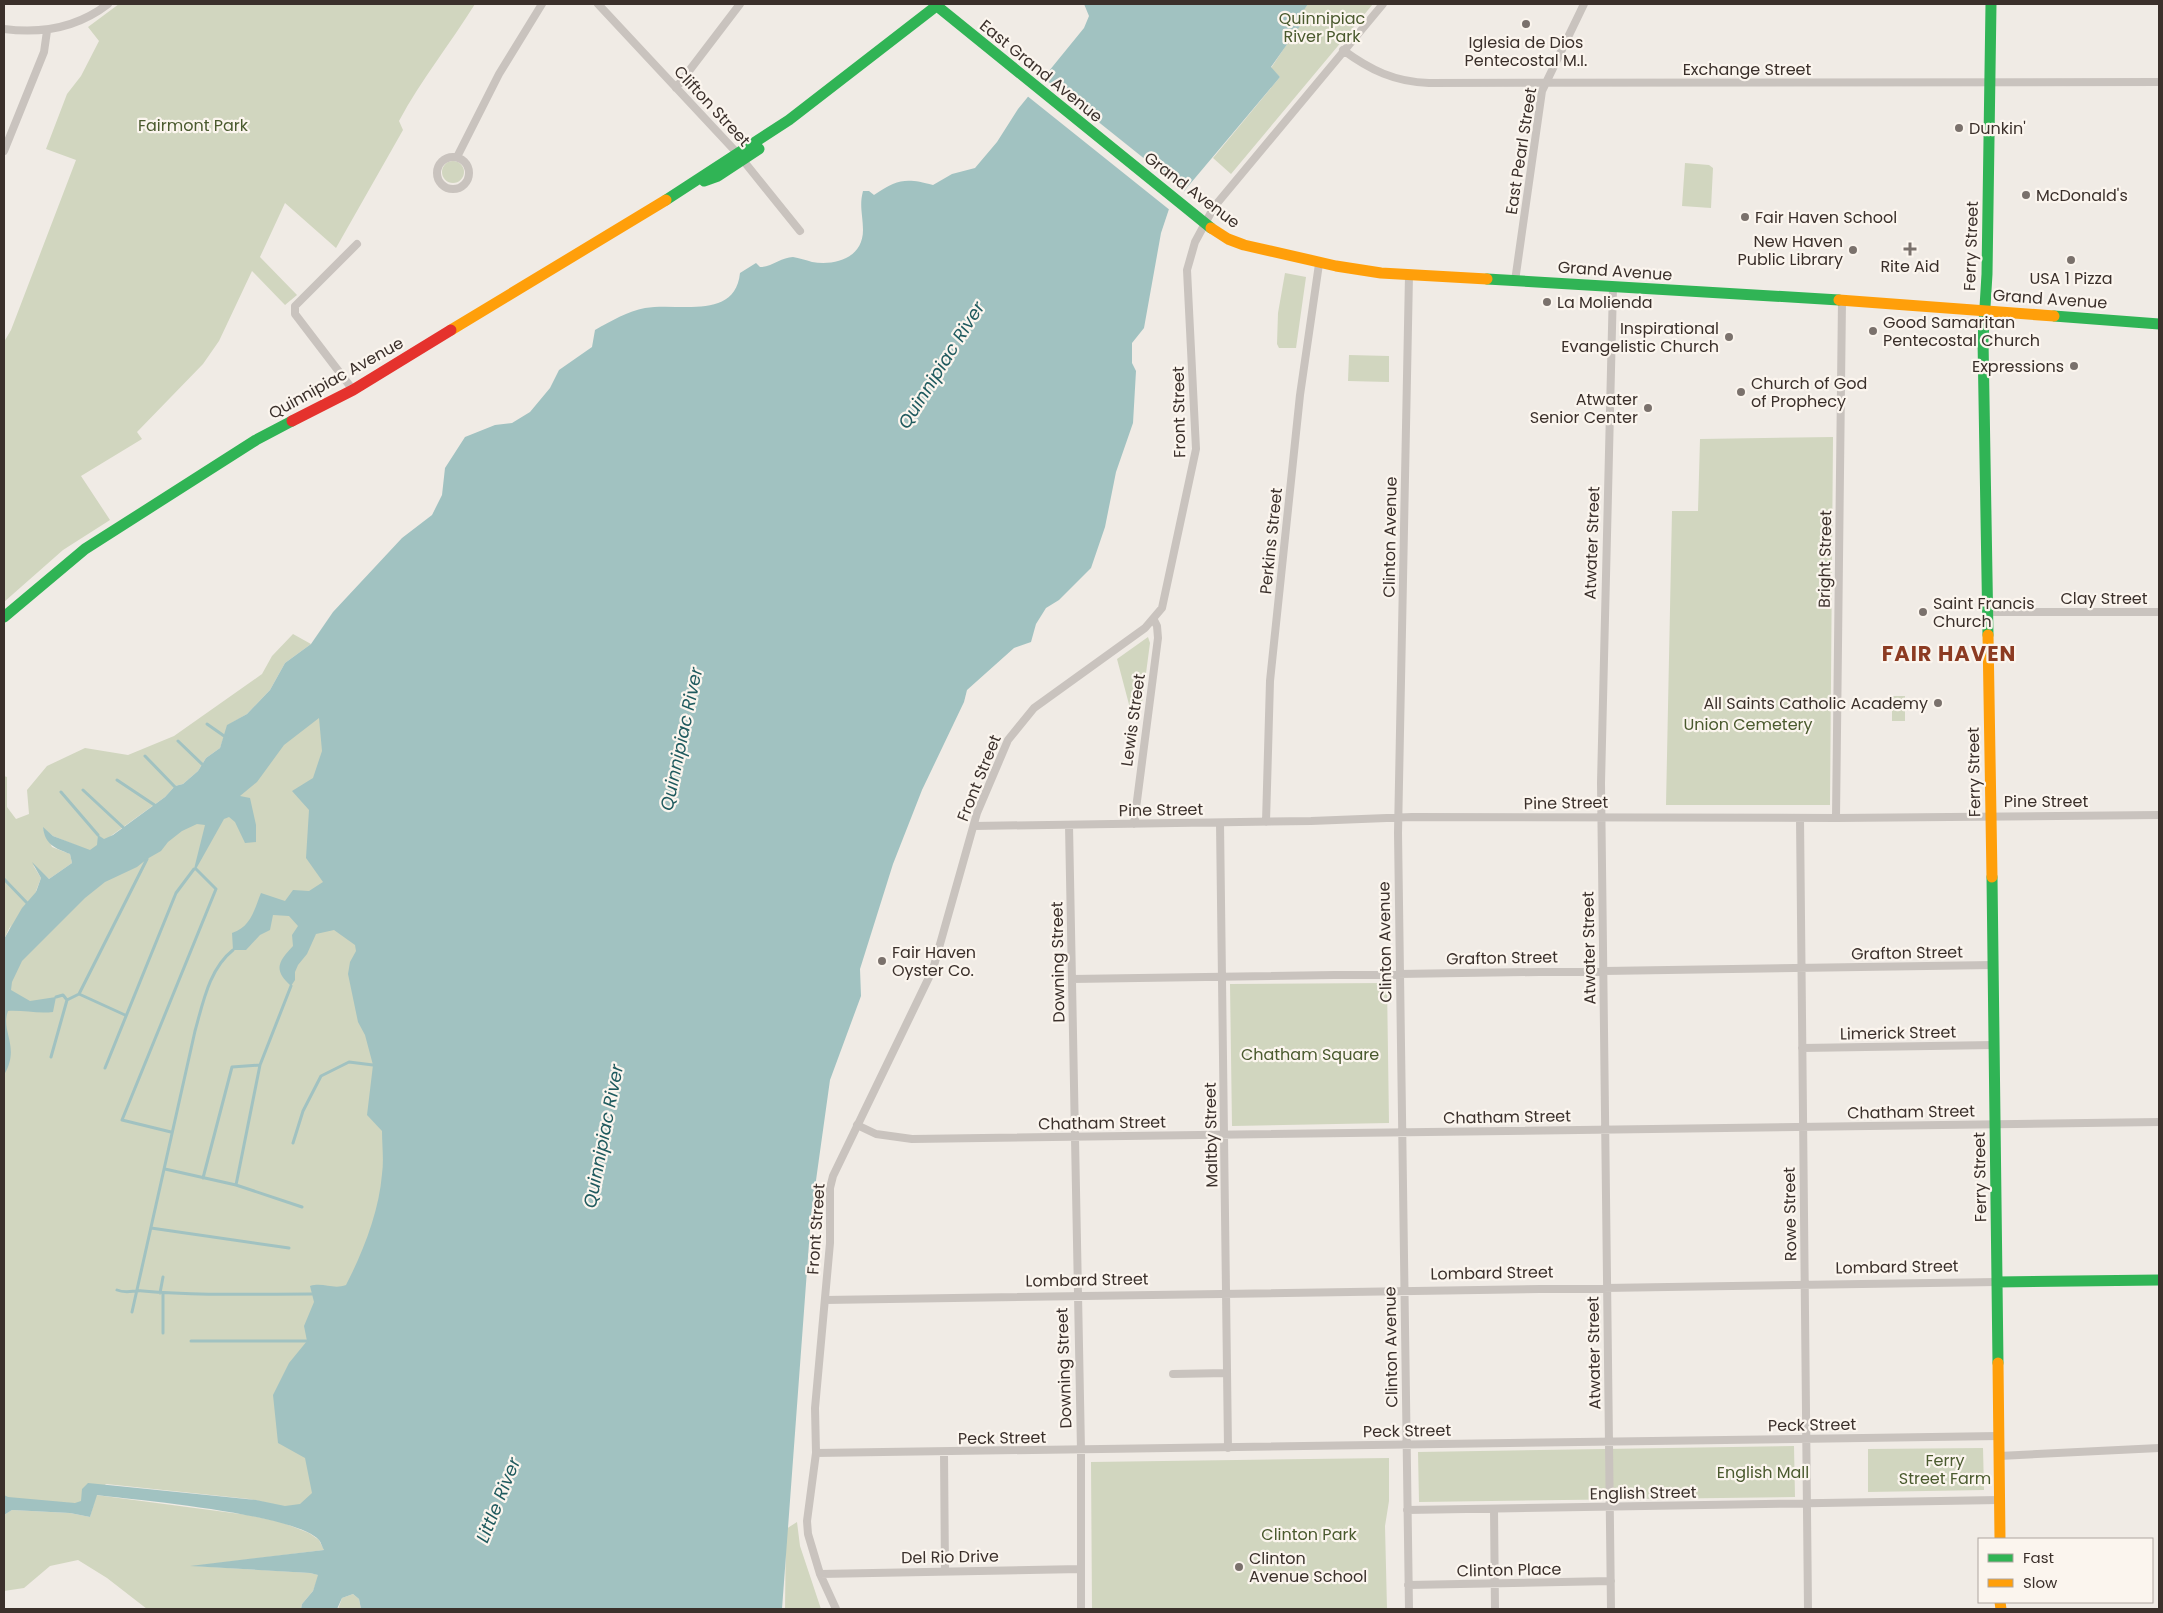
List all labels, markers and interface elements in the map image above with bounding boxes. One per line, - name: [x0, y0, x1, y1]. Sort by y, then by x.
- park label: Quinnipiac River Park: [1279, 7, 1366, 48]
- street label: East Grand Avenue: [975, 14, 1107, 128]
- marker: Iglesia de Dios Pentecostal M.I.: [1520, 18, 1532, 30]
- place label: Iglesia de Dios Pentecostal M.I.: [1465, 31, 1587, 72]
- street label: Exchange Street: [1683, 58, 1812, 81]
- street label: Clifton Street: [668, 61, 756, 152]
- street label: East Pearl Street: [1500, 86, 1542, 216]
- park label: Fairmont Park: [138, 114, 249, 137]
- place label: Dunkin': [1969, 117, 2026, 140]
- marker: Dunkin': [1953, 122, 1965, 134]
- street label: Grand Avenue: [1139, 146, 1245, 234]
- place label: McDonald's: [2036, 184, 2128, 207]
- marker: McDonald's: [2020, 189, 2032, 201]
- street label: Ferry Street: [1958, 200, 1984, 291]
- place label: Fair Haven School: [1755, 206, 1897, 229]
- marker: Fair Haven School: [1739, 211, 1751, 223]
- place label: New Haven Public Library: [1737, 230, 1843, 271]
- marker: Rite Aid: [1904, 243, 1916, 255]
- marker: New Haven Public Library: [1847, 244, 1859, 256]
- marker: USA 1 Pizza: [2065, 254, 2077, 266]
- place label: Rite Aid: [1880, 255, 1940, 278]
- street label: Grand Avenue: [1557, 256, 1673, 286]
- place label: USA 1 Pizza: [2029, 267, 2113, 290]
- street label: Grand Avenue: [1992, 284, 2108, 314]
- place label: La Molienda: [1557, 291, 1653, 314]
- water label: Quinnipiac River: [892, 295, 991, 434]
- marker: La Molienda: [1541, 296, 1553, 308]
- place label: Good Samaritan Pentecostal Church: [1883, 311, 2040, 352]
- place label: Inspirational Evangelistic Church: [1561, 317, 1719, 358]
- marker: Good Samaritan Pentecostal Church: [1867, 325, 1879, 337]
- street label: Quinnipiac Avenue: [264, 331, 408, 425]
- marker: Inspirational Evangelistic Church: [1723, 331, 1735, 343]
- place label: Expressions: [1972, 355, 2064, 378]
- marker: Expressions: [2068, 360, 2080, 372]
- street label: Front Street: [1167, 366, 1191, 458]
- place label: Church of God of Prophecy: [1751, 372, 1867, 413]
- marker: Church of God of Prophecy: [1735, 386, 1747, 398]
- place label: Atwater Senior Center: [1530, 388, 1638, 429]
- marker: Atwater Senior Center: [1642, 402, 1654, 414]
- street label: Clinton Avenue: [1377, 476, 1403, 598]
- street label: Perkins Street: [1254, 486, 1288, 595]
- street label: Atwater Street: [1579, 486, 1605, 600]
- street label: Bright Street: [1813, 510, 1837, 608]
- street label: Clay Street: [2060, 587, 2148, 610]
- place label: Saint Francis Church: [1933, 592, 2035, 633]
- marker: Saint Francis Church: [1917, 606, 1929, 618]
- district label: FAIR HAVEN: [1882, 639, 2016, 668]
- water label: Quinnipiac River: [654, 664, 709, 813]
- street label: Lewis Street: [1115, 672, 1151, 768]
- place label: All Saints Catholic Academy: [1703, 692, 1928, 715]
- marker: All Saints Catholic Academy: [1932, 697, 1944, 709]
- park label: Union Cemetery: [1683, 713, 1813, 736]
- street label: Ferry Street: [1962, 727, 1986, 817]
- street label: Front Street: [951, 731, 1007, 825]
- street label: Pine Street: [2004, 790, 2088, 813]
- street label: Pine Street: [1524, 791, 1609, 815]
- street label: Pine Street: [1119, 798, 1204, 822]
- street label: Clinton Avenue: [1372, 881, 1398, 1003]
- street label: Atwater Street: [1577, 891, 1601, 1005]
- street label: Downing Street: [1045, 901, 1071, 1023]
- place label: Fair Haven Oyster Co.: [892, 941, 976, 982]
- street label: Grafton Street: [1851, 941, 1963, 965]
- street label: Grafton Street: [1446, 946, 1558, 970]
- marker: Fair Haven Oyster Co.: [876, 955, 888, 967]
- street label: Limerick Street: [1840, 1020, 1956, 1046]
- park label: Chatham Square: [1241, 1043, 1379, 1066]
- water label: Quinnipiac River: [577, 1061, 629, 1210]
- street label: Maltby Street: [1199, 1082, 1223, 1188]
- street label: Chatham Street: [1847, 1099, 1975, 1125]
- street label: Chatham Street: [1443, 1104, 1571, 1130]
- street label: Chatham Street: [1038, 1110, 1166, 1136]
- street label: Ferry Street: [1968, 1132, 1992, 1222]
- street label: Rowe Street: [1778, 1167, 1802, 1261]
- street label: Front Street: [801, 1182, 831, 1275]
- street label: Lombard Street: [1835, 1254, 1959, 1280]
- street label: Lombard Street: [1430, 1260, 1554, 1286]
- street label: Lombard Street: [1025, 1267, 1149, 1293]
- street label: Clinton Avenue: [1378, 1286, 1404, 1408]
- street label: Atwater Street: [1582, 1296, 1606, 1410]
- street label: Downing Street: [1050, 1307, 1078, 1429]
- street label: Peck Street: [1768, 1413, 1856, 1437]
- street label: Peck Street: [1363, 1419, 1451, 1443]
- street label: Peck Street: [958, 1426, 1046, 1450]
- park label: Ferry Street Farm: [1899, 1449, 1991, 1490]
- water label: Little River: [470, 1453, 527, 1546]
- park label: English Mall: [1717, 1461, 1809, 1484]
- street label: English Street: [1589, 1481, 1697, 1505]
- park label: Clinton Park: [1261, 1523, 1357, 1546]
- legend: [1978, 1538, 2153, 1603]
- street label: Del Rio Drive: [901, 1545, 999, 1569]
- place label: Clinton Avenue School: [1249, 1547, 1367, 1588]
- text: Fast: [2023, 1547, 2054, 1568]
- street label: Clinton Place: [1456, 1558, 1562, 1582]
- marker: Clinton Avenue School: [1233, 1561, 1245, 1573]
- text: Slow: [2023, 1572, 2058, 1593]

